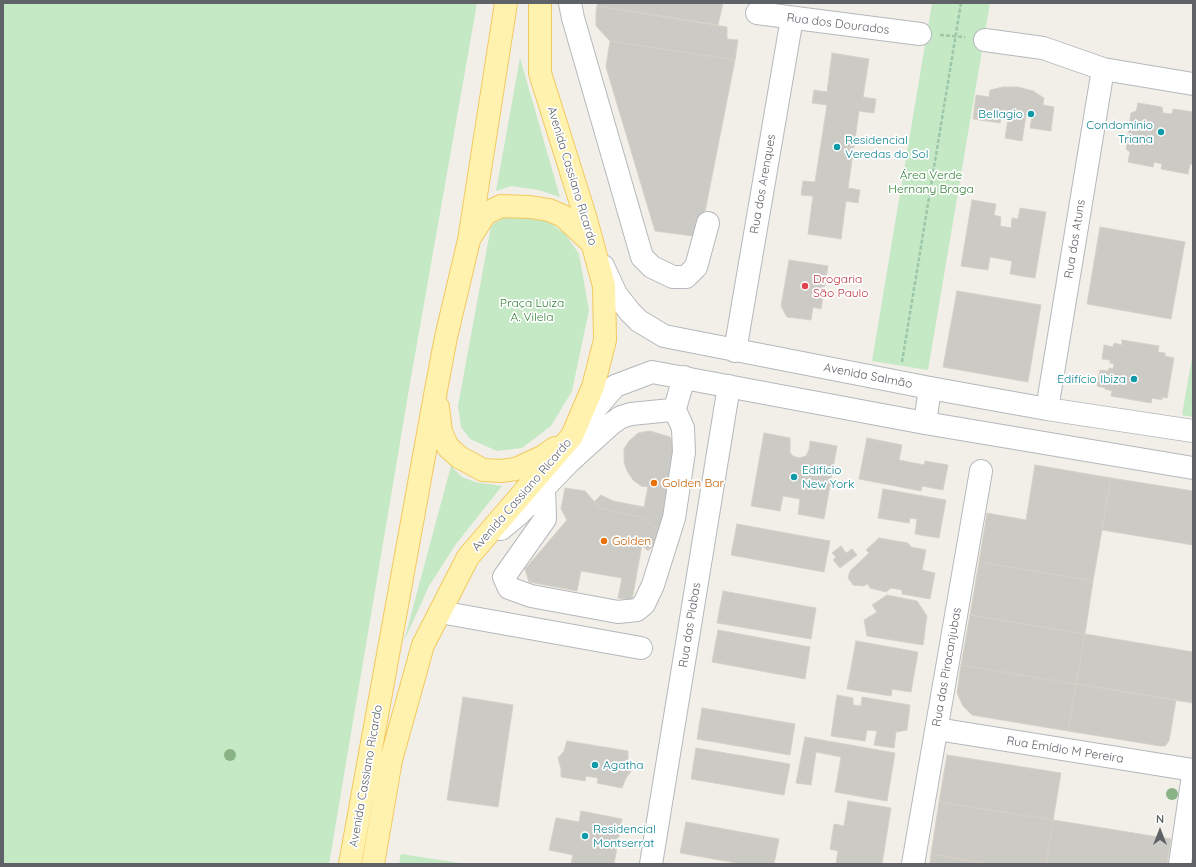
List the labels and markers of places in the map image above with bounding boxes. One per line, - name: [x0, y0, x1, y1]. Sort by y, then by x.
- place label: Bellagio: [978, 107, 1023, 121]
- marker: Bellagio: [1026, 109, 1036, 119]
- place label: Condomínio Triana: [1086, 118, 1153, 146]
- marker: Condomínio Triana: [1156, 127, 1166, 137]
- place label: Residencial Veredas do Sol: [845, 133, 929, 161]
- marker: Residencial Veredas do Sol: [832, 142, 842, 152]
- place label: Drogaria São Paulo: [813, 272, 868, 300]
- marker: Drogaria São Paulo: [800, 281, 810, 291]
- place label: Edifício Ibiza: [1057, 372, 1126, 386]
- marker: Edifício Ibiza: [1129, 374, 1139, 384]
- place label: Edifício New York: [802, 463, 854, 491]
- marker: Edifício New York: [789, 472, 799, 482]
- place label: Golden Bar: [662, 476, 724, 490]
- marker: Golden Bar: [649, 478, 659, 488]
- place label: Golden: [612, 534, 651, 548]
- marker: Golden: [599, 536, 609, 546]
- place label: Agatha: [603, 758, 644, 772]
- marker: Agatha: [590, 760, 600, 770]
- place label: Residencial Montserrat: [593, 822, 656, 850]
- marker: Residencial Montserrat: [580, 831, 590, 841]

